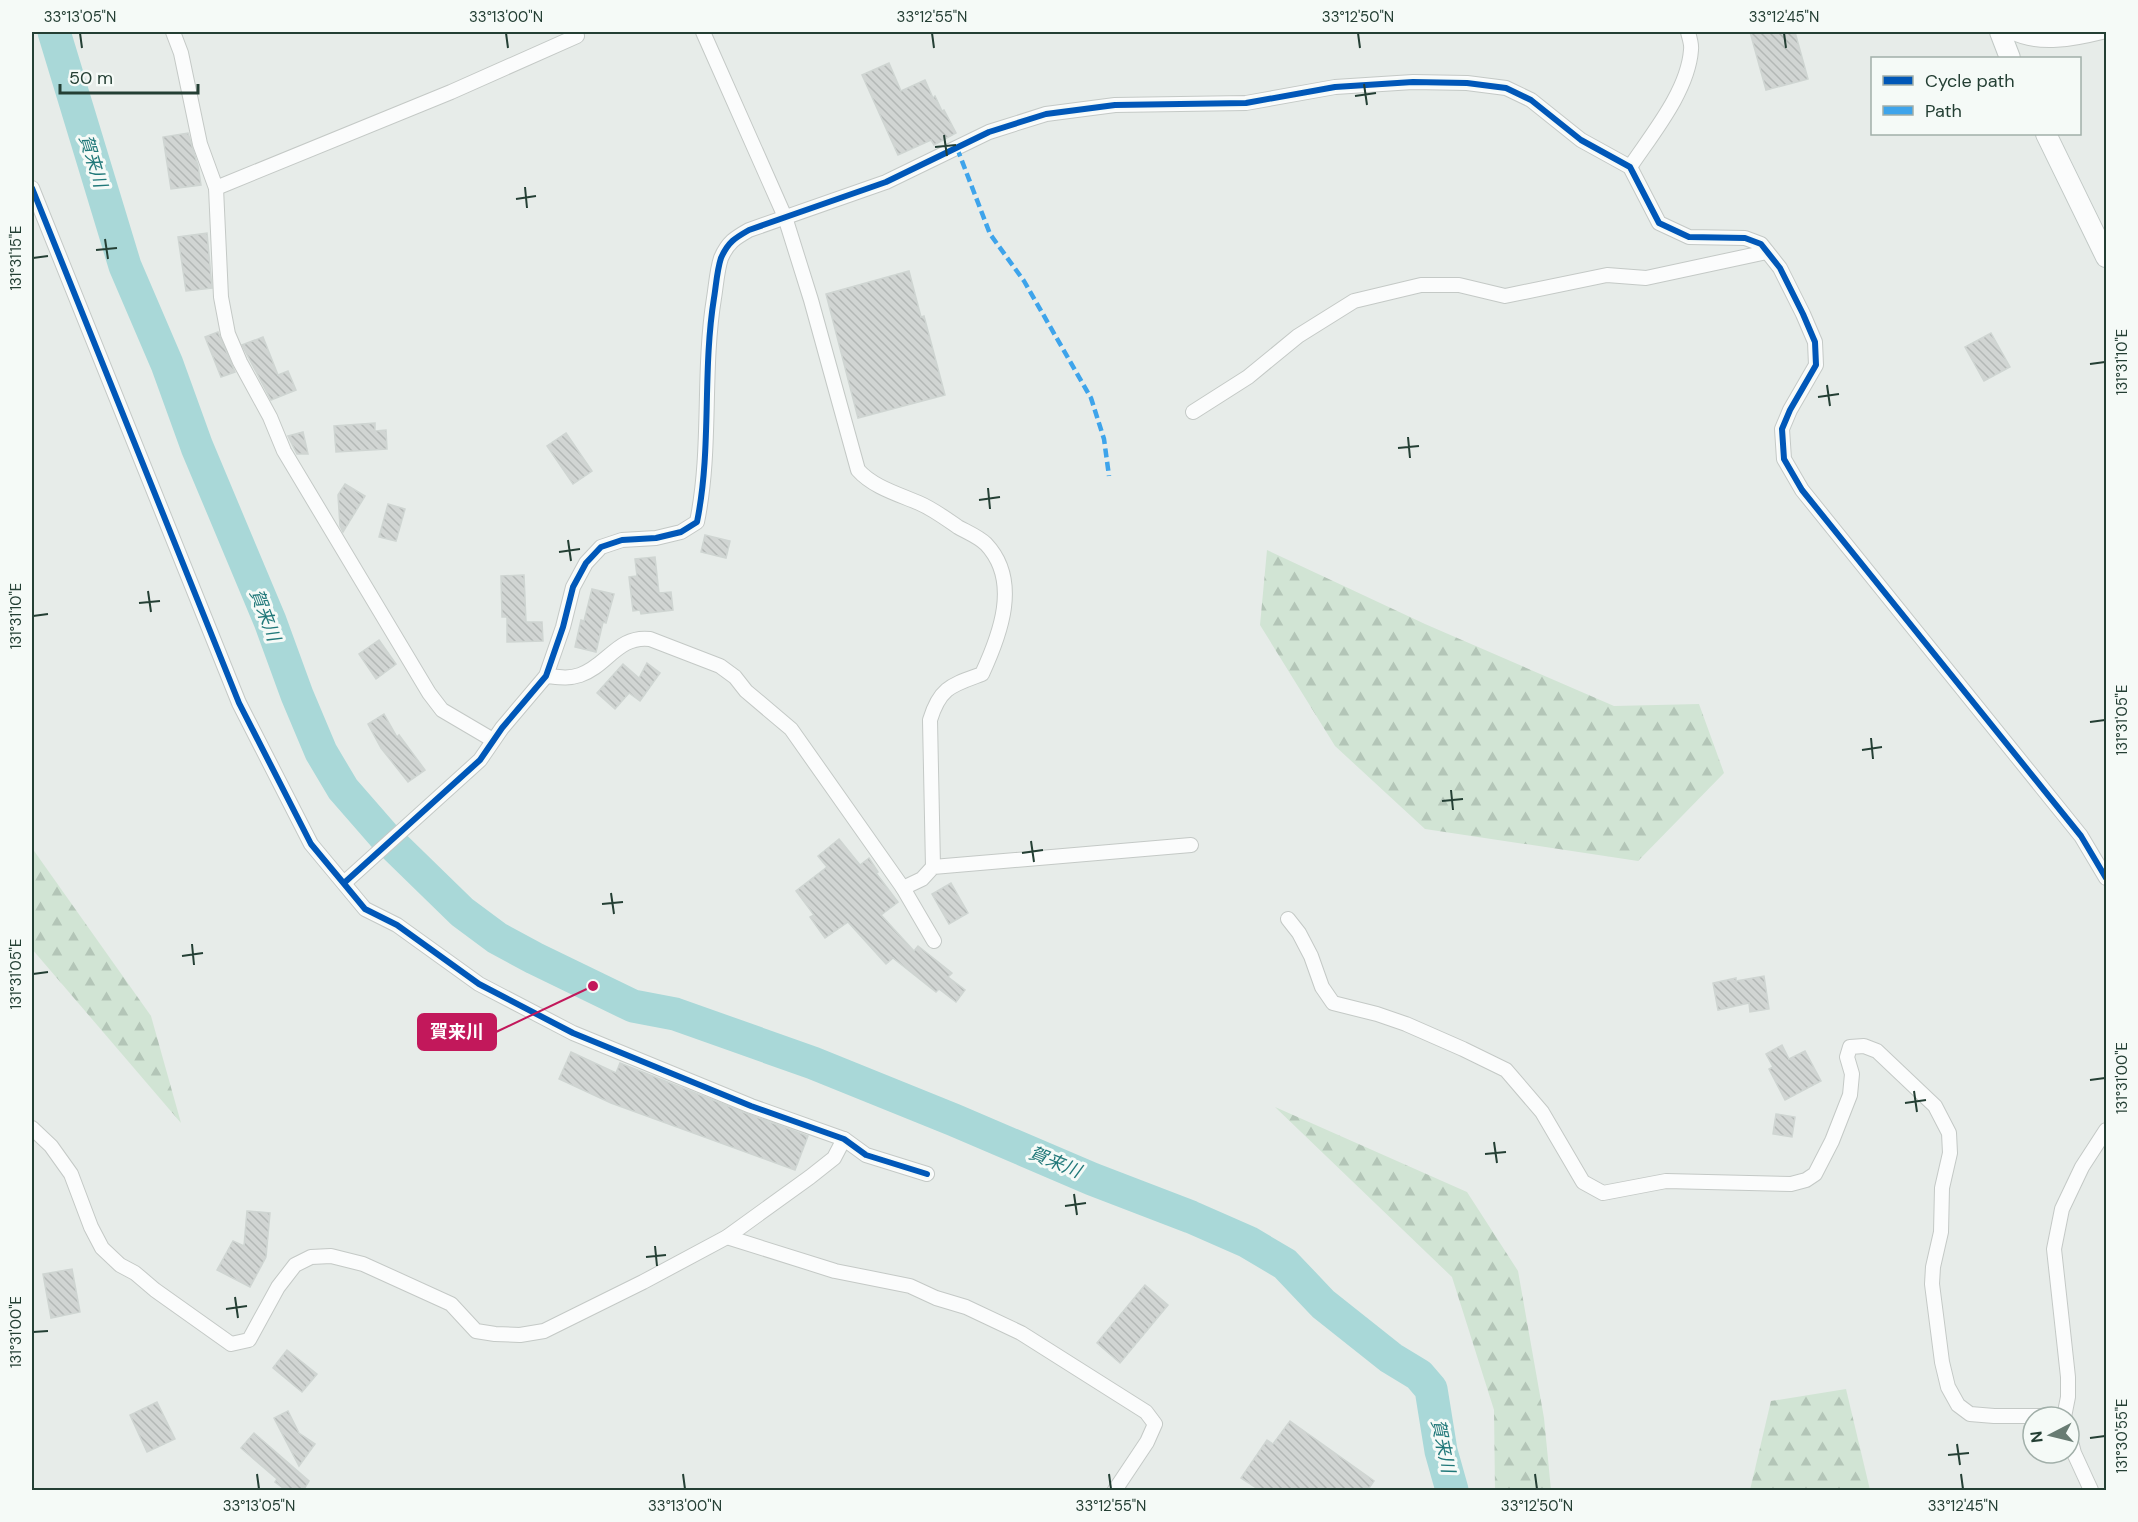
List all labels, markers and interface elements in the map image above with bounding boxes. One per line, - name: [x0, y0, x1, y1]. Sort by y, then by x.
- text: 33°13'05"N: [44, 7, 116, 27]
- text: 33°13'00"N: [469, 7, 543, 27]
- text: 33°12'55"N: [897, 7, 967, 27]
- text: 33°12'50"N: [1322, 7, 1394, 27]
- text: 33°12'45"N: [1749, 7, 1819, 27]
- scale bar: [60, 57, 198, 95]
- legend: [1871, 57, 2081, 135]
- text: 50 m: [69, 66, 113, 90]
- text: Cycle path: [1925, 69, 2015, 93]
- text: Path: [1925, 99, 1962, 123]
- water label: 賀来川: [74, 132, 113, 192]
- text: 131°31'15"E: [6, 225, 26, 291]
- text: 131°31'10"E: [2112, 329, 2132, 395]
- text: 131°31'10"E: [6, 583, 26, 649]
- water label: 賀来川: [244, 585, 287, 646]
- text: 131°31'05"E: [2112, 685, 2132, 755]
- text: 131°31'05"E: [6, 939, 26, 1009]
- callout: 賀来川: [418, 1014, 496, 1050]
- text: 賀来川: [430, 1020, 484, 1044]
- text: 131°31'00"E: [2112, 1042, 2132, 1114]
- water label: 賀来川: [1025, 1141, 1086, 1184]
- text: 131°31'00"E: [6, 1296, 26, 1368]
- text: 131°30'55"E: [2112, 1398, 2132, 1474]
- north arrow: [2021, 1405, 2081, 1465]
- water label: 賀来川: [1426, 1417, 1461, 1477]
- text: N: [2025, 1430, 2048, 1444]
- text: 33°13'05"N: [223, 1496, 295, 1516]
- text: 33°13'00"N: [648, 1496, 722, 1516]
- text: 33°12'55"N: [1076, 1496, 1146, 1516]
- text: 33°12'50"N: [1501, 1496, 1573, 1516]
- text: 33°12'45"N: [1928, 1496, 1998, 1516]

